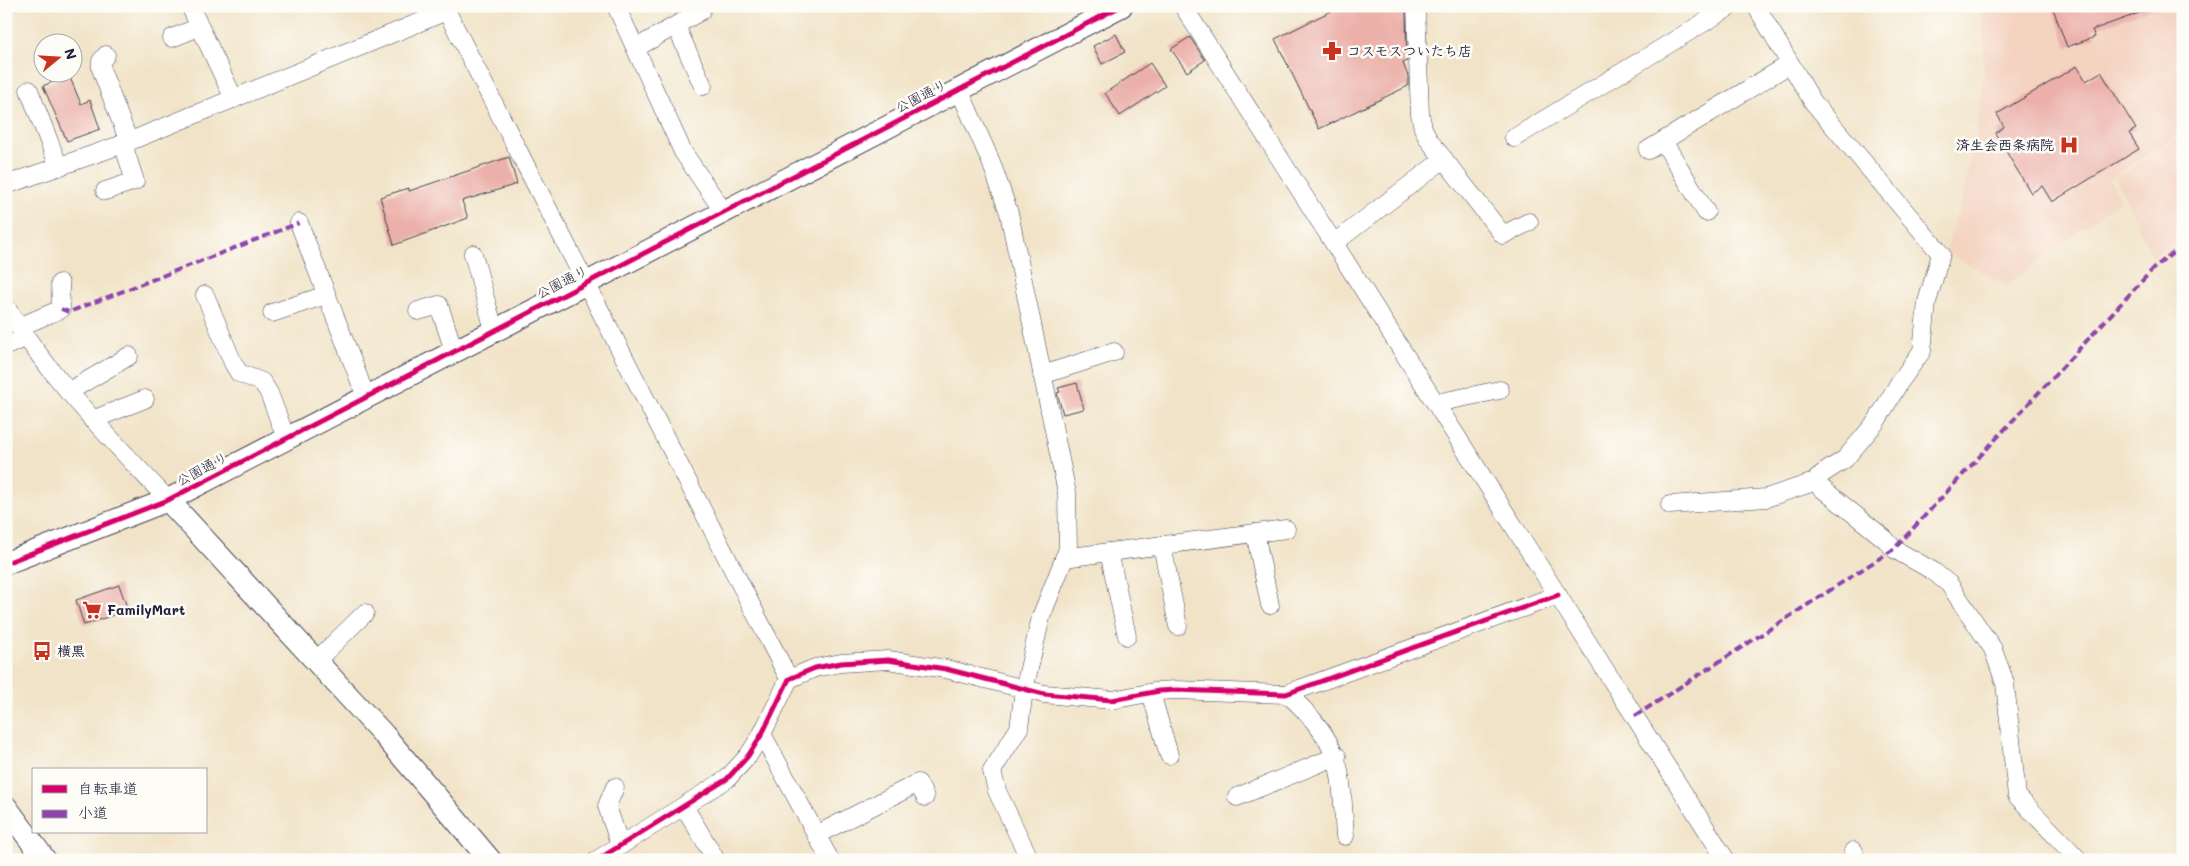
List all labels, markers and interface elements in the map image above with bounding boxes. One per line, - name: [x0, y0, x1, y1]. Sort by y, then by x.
- north arrow: [32, 32, 82, 82]
- pharmacy icon: コスモスついたち店: [1321, 40, 1343, 62]
- place label: コスモスついたち店: [1347, 41, 1472, 60]
- text: N: [60, 46, 82, 62]
- street label: 公園通り: [892, 74, 950, 117]
- hospital icon: 済生会西条病院: [2058, 134, 2080, 156]
- place label: 済生会西条病院: [1956, 135, 2054, 154]
- street label: 公園通り: [533, 260, 591, 303]
- street label: 公園通り: [173, 447, 231, 490]
- supermarket icon: FamilyMart: [81, 599, 103, 621]
- place label: FamilyMart: [107, 600, 185, 619]
- bus stop icon: 横黒: [31, 640, 53, 662]
- place label: 横黒: [57, 641, 85, 660]
- legend: [32, 768, 208, 834]
- text: 自転車道: [78, 778, 138, 798]
- text: 小道: [78, 802, 108, 822]

